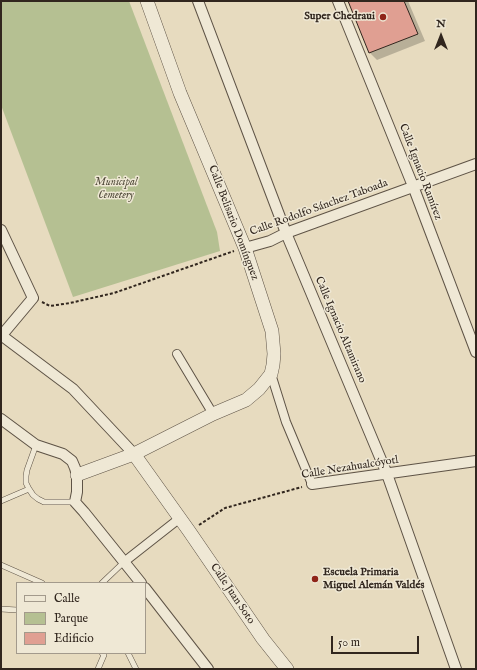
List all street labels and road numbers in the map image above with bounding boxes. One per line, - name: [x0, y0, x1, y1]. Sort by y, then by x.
- street label: Calle Ignacio Ramírez: [396, 122, 444, 222]
- street label: Calle Belisario Domínguez: [205, 164, 261, 282]
- street label: Calle Rodolfo Sánchez Taboada: [248, 177, 390, 239]
- street label: Calle Ignacio Altamirano: [312, 275, 368, 385]
- street label: Calle Nezahualcóyotl: [301, 454, 399, 482]
- street label: Calle Juan Soto: [207, 561, 257, 627]

